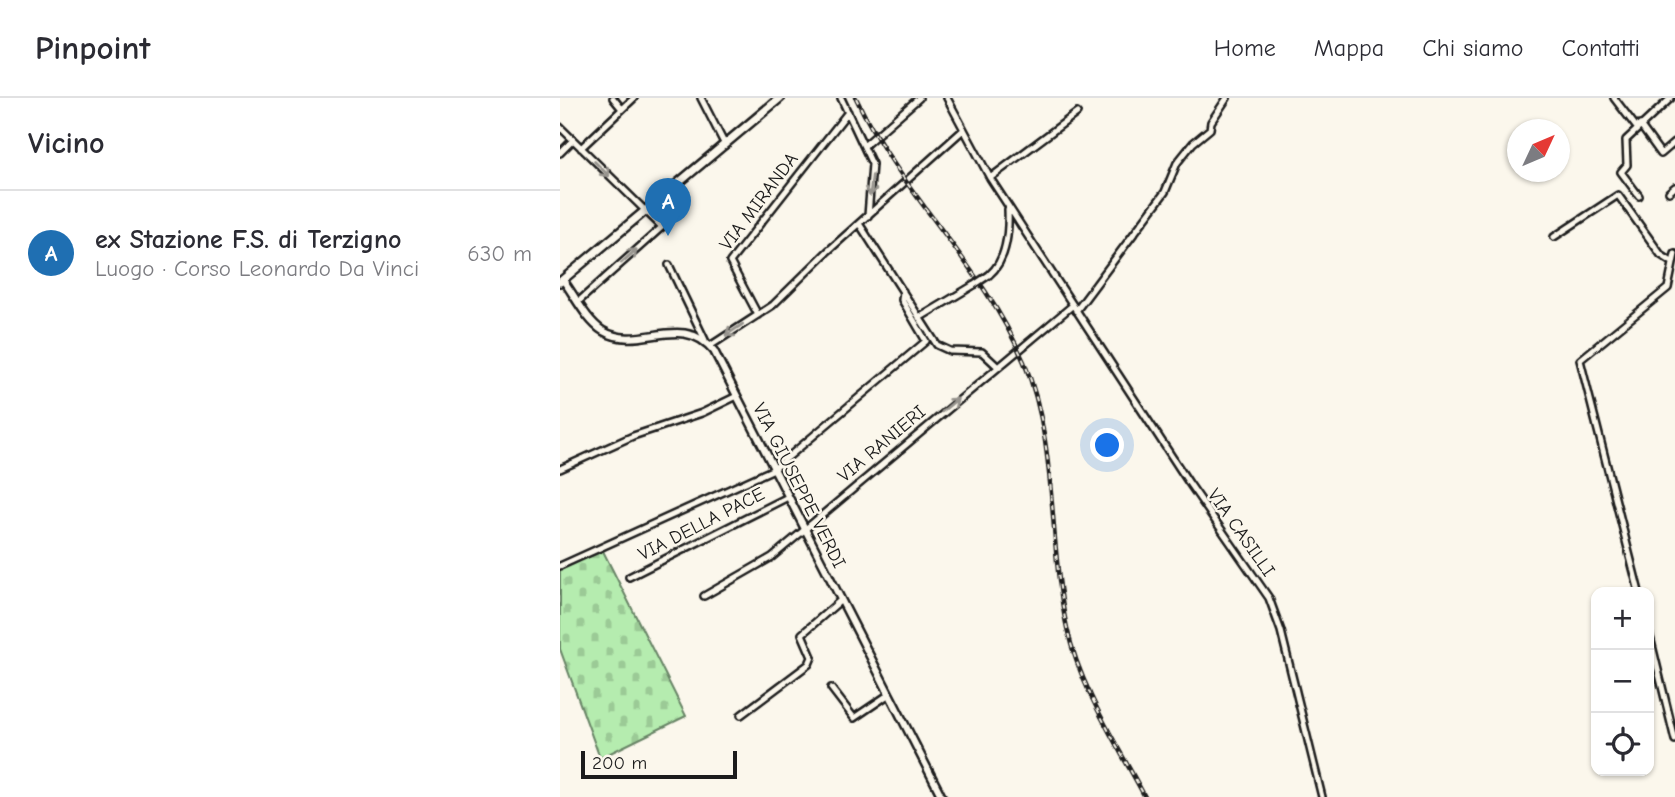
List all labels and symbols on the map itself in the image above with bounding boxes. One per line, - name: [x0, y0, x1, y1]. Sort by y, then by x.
- north arrow: [1507, 119, 1570, 182]
- street label: VIA MIRANDA: [715, 149, 803, 255]
- one-way arrow: [594, 161, 611, 178]
- one-way arrow: [864, 174, 877, 197]
- pin: A: [645, 178, 691, 236]
- one-way arrow: [620, 248, 637, 265]
- one-way arrow: [725, 323, 744, 338]
- one-way arrow: [941, 398, 959, 413]
- street label: VIA GIUSEPPE VERDI: [748, 399, 850, 572]
- street label: VIA RANIERI: [833, 401, 930, 487]
- your location: [1090, 428, 1124, 462]
- street label: VIA DELLA PACE: [635, 483, 768, 565]
- street label: VIA CASILLI: [1203, 484, 1279, 581]
- scale bar: [581, 748, 737, 780]

